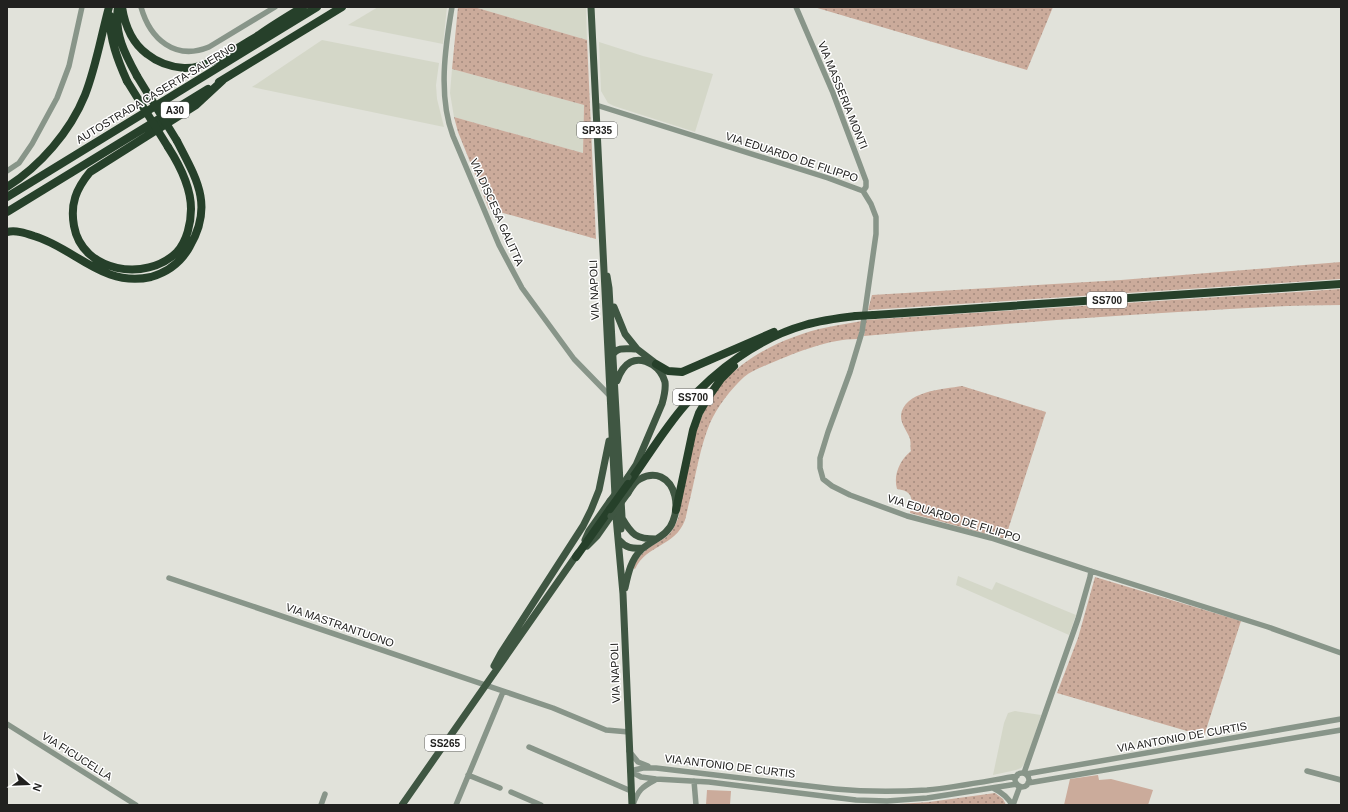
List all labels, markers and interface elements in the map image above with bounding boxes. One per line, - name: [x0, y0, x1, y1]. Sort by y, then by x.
- street label: VIA MASSERIA MONTI: [816, 39, 870, 151]
- street label: AUTOSTRADA CASERTA-SALERNO: [74, 40, 239, 146]
- road number: A30: [161, 102, 189, 118]
- road number: SP335: [577, 122, 617, 138]
- street label: VIA EDUARDO DE FILIPPO: [724, 130, 860, 184]
- street label: VIA DISCESA GALITTA: [468, 157, 526, 268]
- street label: VIA NAPOLI: [587, 260, 601, 320]
- road number: SS700: [1087, 292, 1127, 308]
- road number: SS700: [673, 389, 713, 405]
- street label: VIA EDUARDO DE FILIPPO: [886, 492, 1023, 544]
- street label: VIA MASTRANTUONO: [284, 601, 396, 649]
- street label: VIA NAPOLI: [608, 643, 622, 703]
- street label: VIA ANTONIO DE CURTIS: [1116, 720, 1248, 754]
- street label: VIA FICUCELLA: [40, 730, 115, 783]
- road number: SS265: [425, 735, 465, 751]
- street label: VIA ANTONIO DE CURTIS: [664, 752, 796, 780]
- north arrow: [8, 764, 48, 804]
- text: N: [30, 782, 44, 793]

